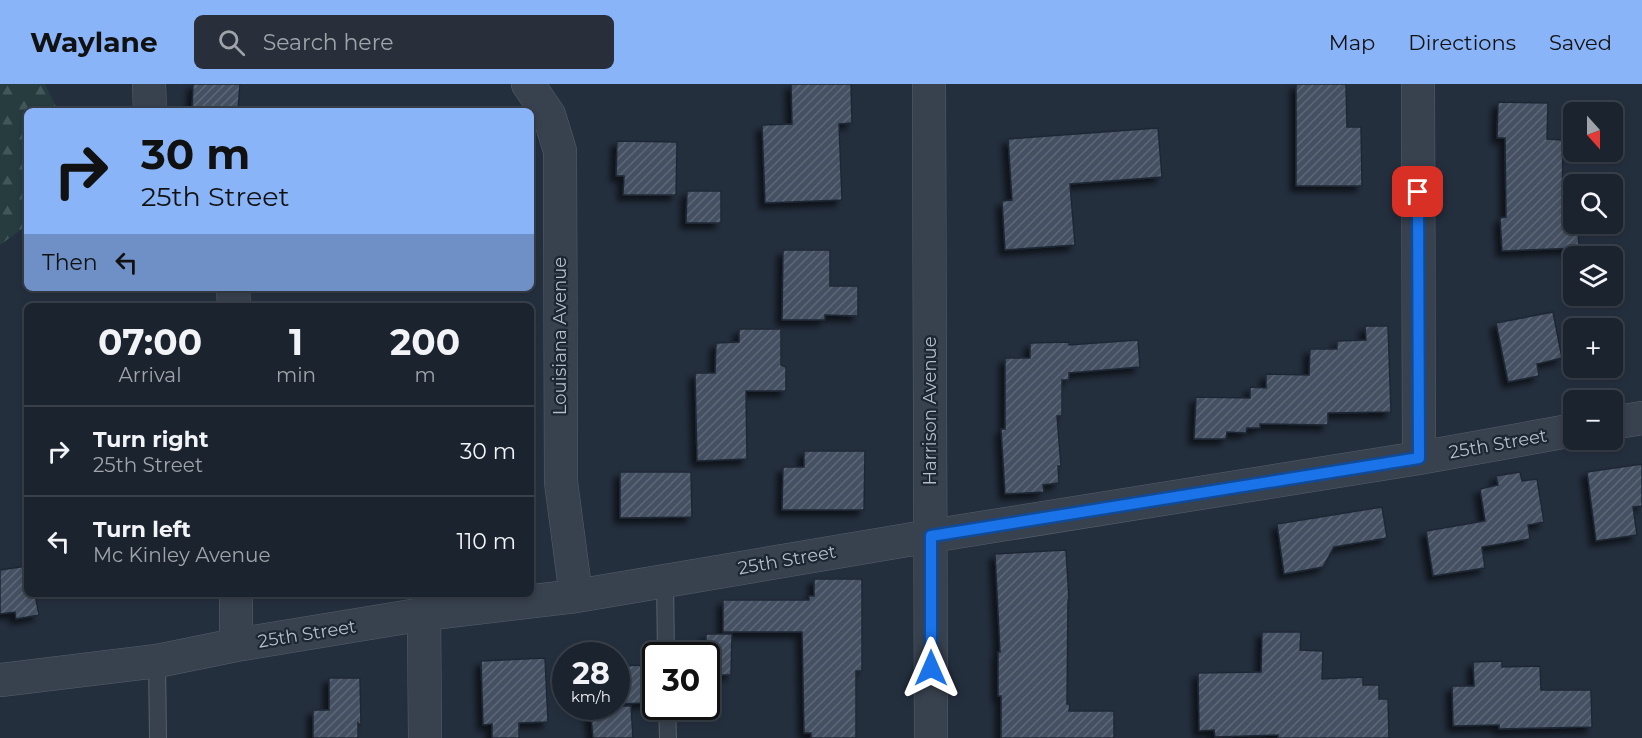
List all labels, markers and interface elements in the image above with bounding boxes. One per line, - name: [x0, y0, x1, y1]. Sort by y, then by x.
- search box: [194, 15, 614, 69]
- text: Waylane: [30, 25, 158, 59]
- icon: search: [215, 26, 248, 59]
- text: Search here: [263, 29, 393, 56]
- text: Map: [1329, 30, 1375, 55]
- text: Directions: [1408, 30, 1516, 55]
- text: Saved: [1549, 30, 1612, 55]
- north arrow: [1563, 102, 1623, 162]
- map controls: [1563, 102, 1623, 450]
- text: 30 m: [141, 128, 250, 180]
- icon: right: [42, 132, 120, 210]
- pin: [1392, 166, 1443, 217]
- button: search: [1563, 174, 1623, 234]
- icon: arrive: [1401, 175, 1434, 208]
- text: 25th Street: [141, 180, 290, 213]
- icon: left: [110, 246, 143, 279]
- button: layers: [1563, 246, 1623, 306]
- text: Then: [42, 249, 98, 276]
- street label: Louisiana Avenue: [549, 257, 571, 415]
- button: +: [1563, 318, 1623, 378]
- text: 07:00: [98, 320, 202, 364]
- text: 1: [289, 320, 303, 364]
- text: 200: [390, 320, 460, 364]
- street label: Harrison Avenue: [919, 336, 941, 486]
- text: Arrival: [118, 363, 182, 387]
- text: min: [276, 363, 316, 387]
- text: m: [414, 363, 436, 387]
- button: −: [1563, 390, 1623, 450]
- street label: 25th Street: [1447, 425, 1549, 463]
- text: Turn right: [93, 426, 208, 453]
- icon: right: [42, 435, 75, 468]
- text: 30 m: [460, 438, 516, 465]
- text: 25th Street: [93, 453, 203, 477]
- text: Turn left: [93, 516, 191, 543]
- icon: left: [42, 525, 75, 558]
- text: 110 m: [456, 528, 516, 555]
- street label: 25th Street: [736, 541, 838, 579]
- text: Mc Kinley Avenue: [93, 543, 271, 567]
- street label: 25th Street: [256, 615, 358, 653]
- position arrow: [899, 636, 963, 700]
- speed limit sign: 30: [642, 642, 720, 720]
- text: 28: [572, 655, 610, 692]
- text: km/h: [571, 687, 611, 706]

